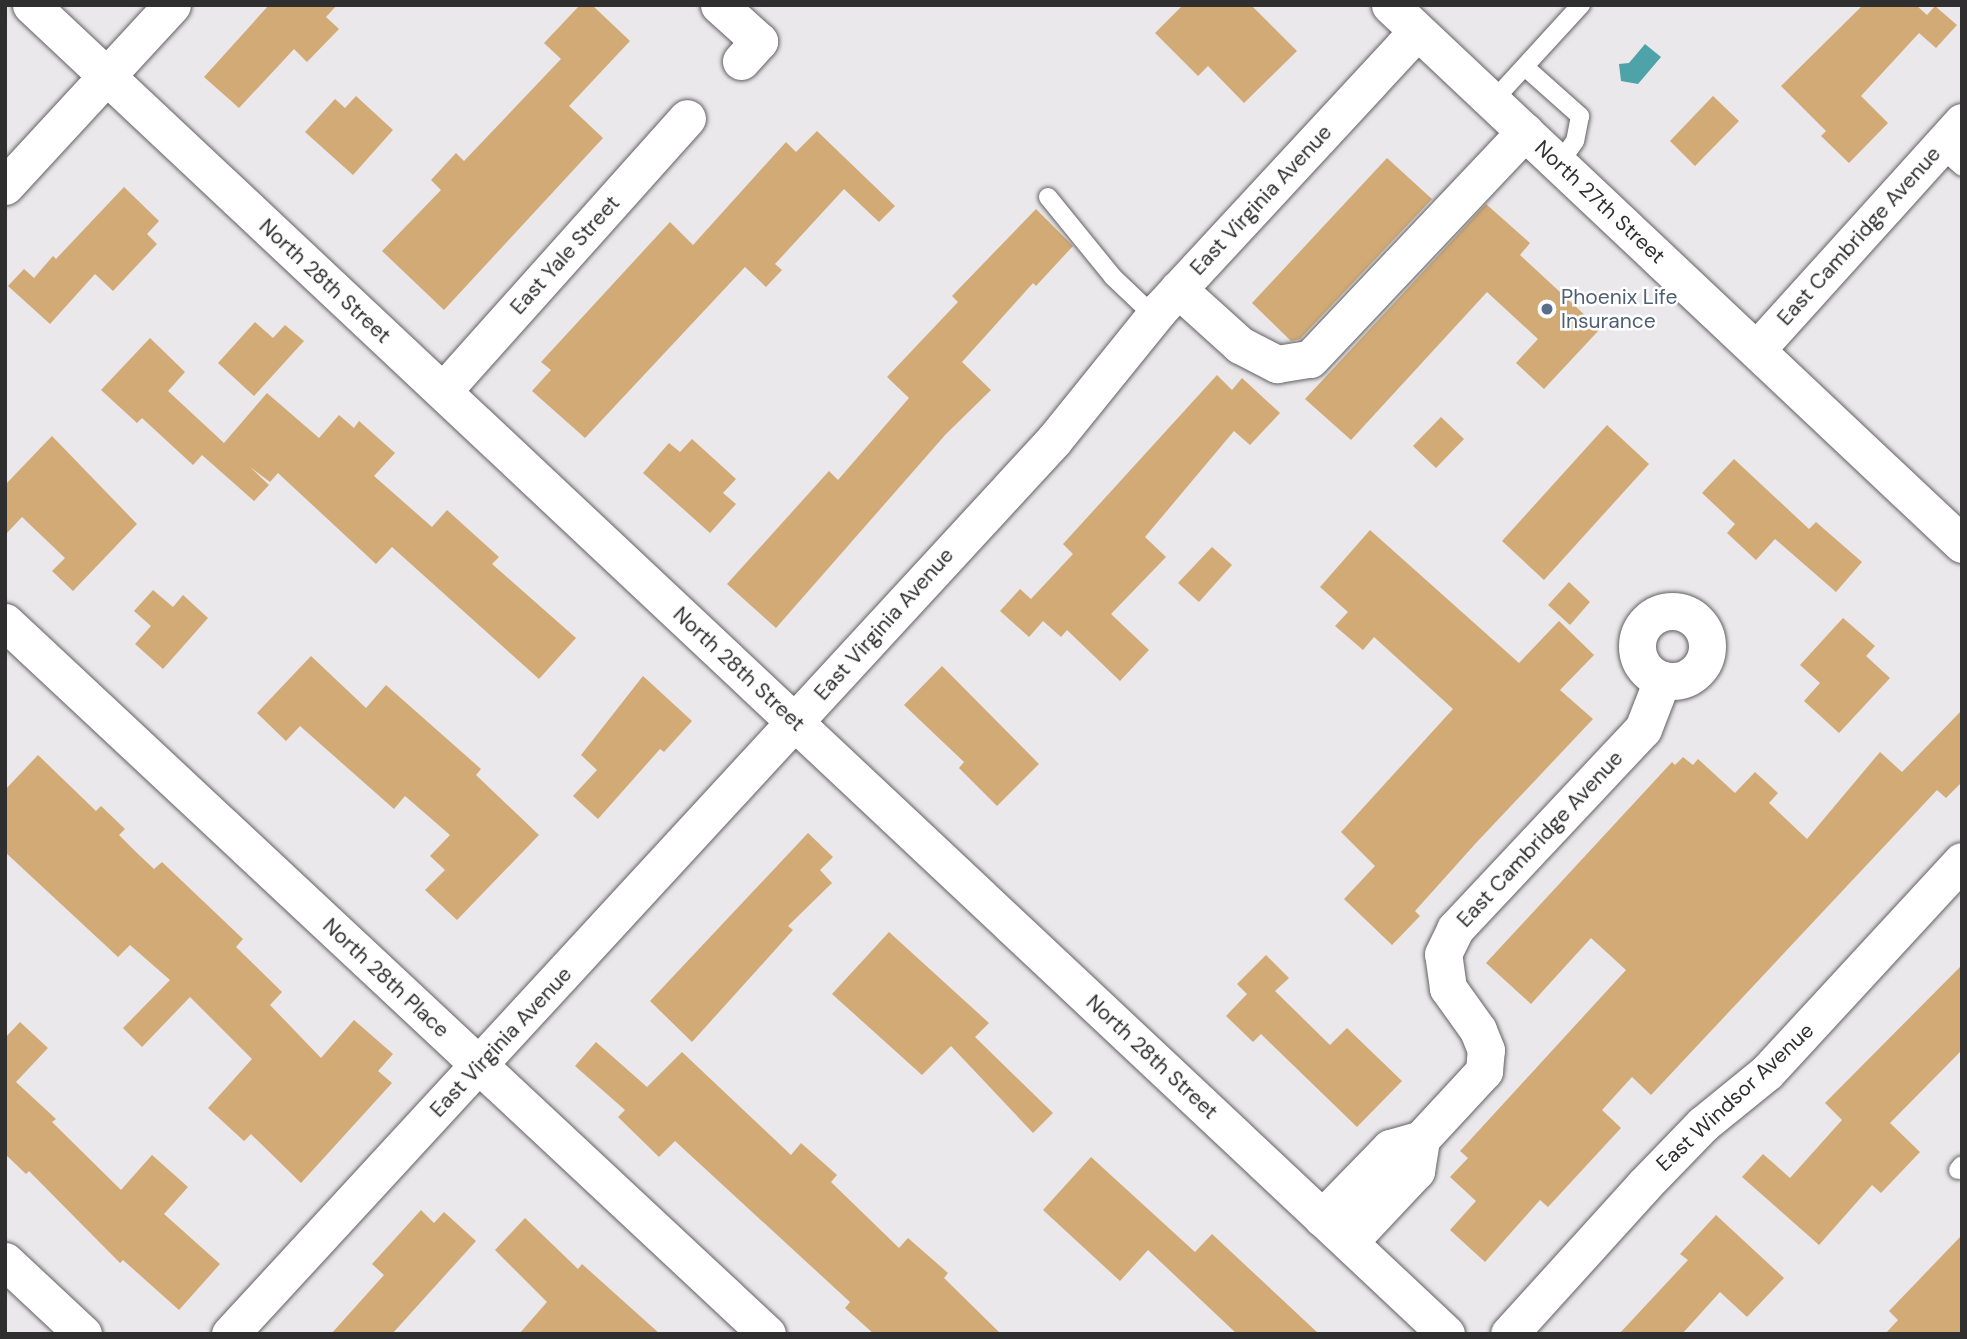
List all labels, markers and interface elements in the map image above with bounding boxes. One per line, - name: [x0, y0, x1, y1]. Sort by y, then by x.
- street label: East Virginia Avenue: [1185, 120, 1337, 280]
- street label: North 27th Street: [1530, 135, 1670, 269]
- street label: East Cambridge Avenue: [1772, 141, 1946, 331]
- street label: East Yale Street: [505, 190, 625, 320]
- street label: North 28th Street: [254, 214, 396, 348]
- place label: Phoenix Life Insurance: [1561, 284, 1677, 334]
- marker: Phoenix Life Insurance: [1539, 301, 1555, 317]
- street label: East Virginia Avenue: [809, 543, 959, 705]
- street label: North 28th Street: [668, 602, 810, 736]
- street label: East Cambridge Avenue: [1452, 746, 1628, 932]
- street label: North 28th Place: [318, 913, 454, 1043]
- street label: East Virginia Avenue: [425, 962, 577, 1122]
- street label: North 28th Street: [1081, 990, 1223, 1124]
- street label: East Windsor Avenue: [1651, 1018, 1819, 1176]

